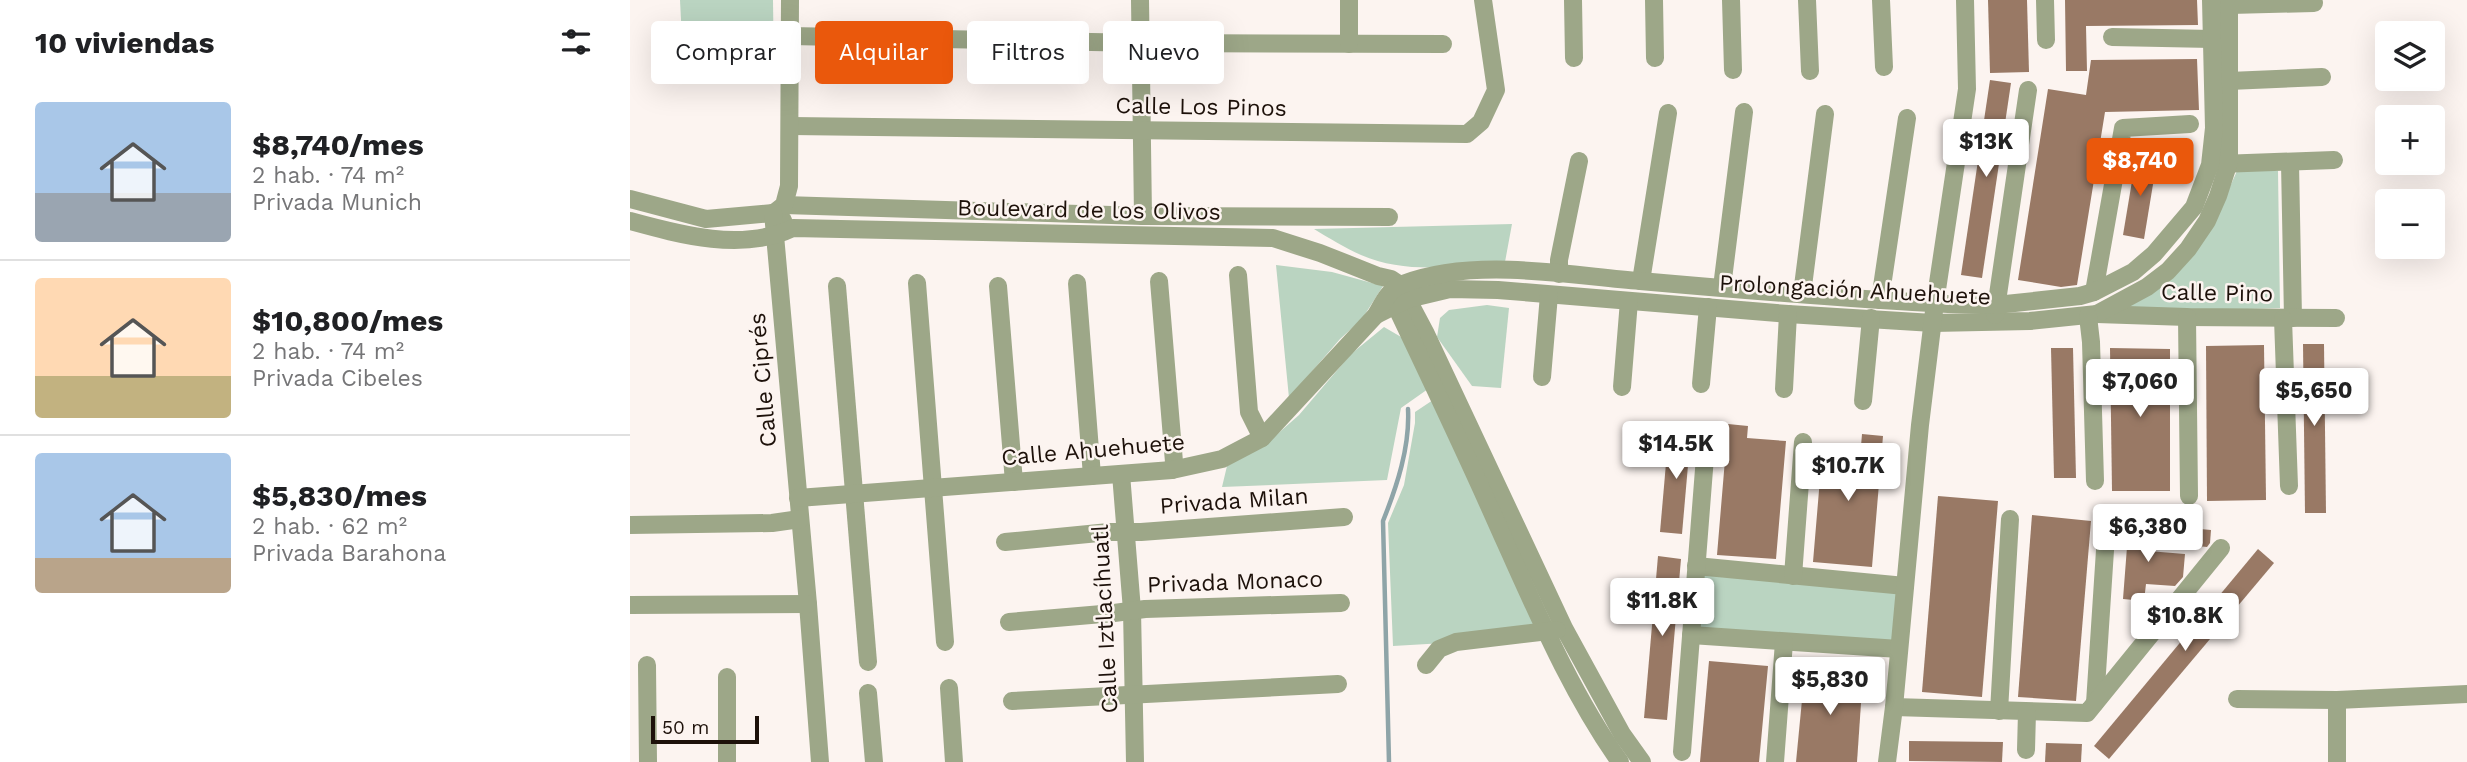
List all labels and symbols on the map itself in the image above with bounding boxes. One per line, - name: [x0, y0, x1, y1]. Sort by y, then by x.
- street label: Calle Los Pinos: [1115, 92, 1287, 122]
- pin: $13K: [1945, 120, 2027, 179]
- pin: $8,740: [2083, 138, 2197, 198]
- street label: Boulevard de los Olivos: [957, 194, 1221, 226]
- street label: Prolongación Ahuehuete: [1718, 269, 1992, 311]
- street label: Calle Pino: [2161, 279, 2273, 307]
- street label: Calle Ciprés: [744, 312, 782, 448]
- pin: $7,060: [2083, 360, 2197, 419]
- pin: $5,650: [2257, 368, 2371, 428]
- pin: $14.5K: [1619, 421, 1733, 481]
- street label: Calle Ahuehuete: [1000, 429, 1186, 471]
- pin: $10.7K: [1791, 444, 1905, 503]
- street label: Privada Milan: [1159, 482, 1309, 520]
- pin: $6,380: [2091, 504, 2205, 564]
- street label: Calle Iztlacíhuatl: [1087, 524, 1123, 714]
- street label: Privada Monaco: [1146, 565, 1324, 599]
- pin: $11.8K: [1605, 578, 1719, 638]
- pin: $10.8K: [2128, 594, 2242, 653]
- pin: $5,830: [1773, 658, 1887, 717]
- scale bar: [651, 713, 760, 745]

